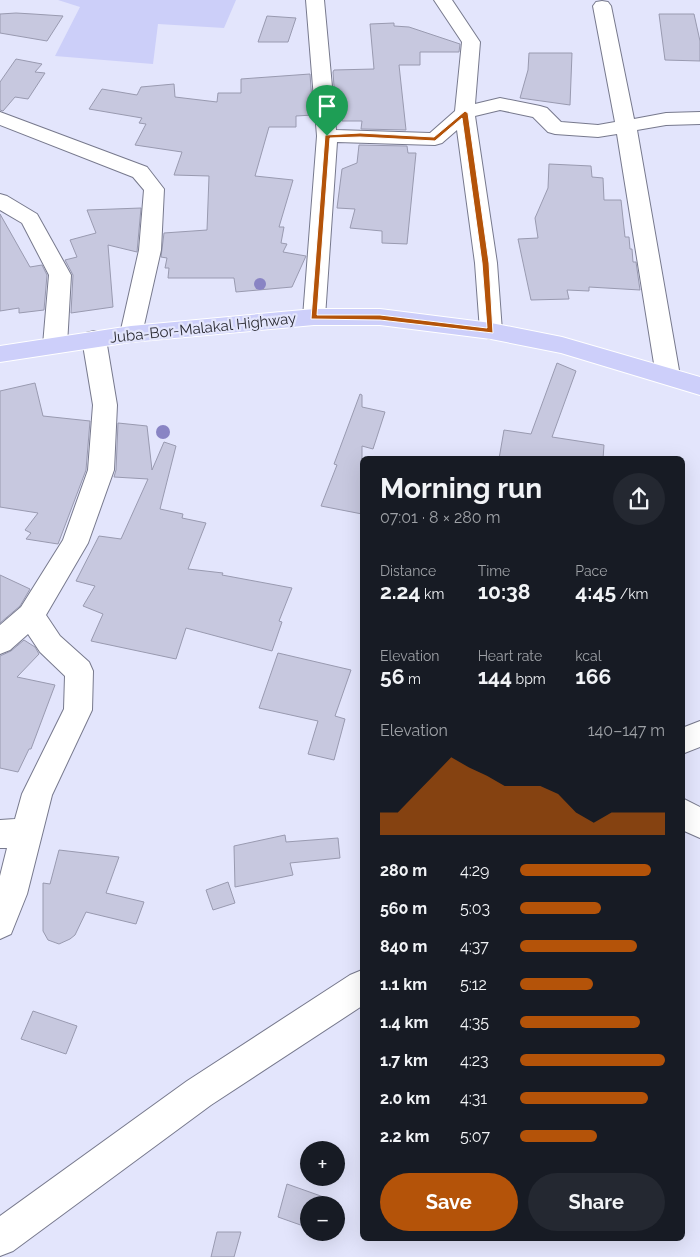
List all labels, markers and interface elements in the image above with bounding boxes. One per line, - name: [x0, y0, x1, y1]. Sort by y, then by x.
- pin: [306, 85, 348, 136]
- icon: arrive: [313, 92, 341, 120]
- street label: Juba-Bor-Malakal Highway: [109, 309, 297, 347]
- text: Morning run: [380, 472, 542, 505]
- button: share: [613, 473, 665, 525]
- text: 07:01 · 8 × 280 m: [380, 508, 500, 527]
- text: Distance: [380, 563, 436, 579]
- text: Time: [478, 563, 510, 579]
- text: Pace: [575, 563, 607, 579]
- text: 2.24: [380, 579, 420, 604]
- text: 10:38: [478, 579, 531, 604]
- text: 4:45: [575, 579, 616, 604]
- text: km: [420, 586, 444, 602]
- text: /km: [616, 586, 648, 602]
- text: Elevation: [380, 648, 439, 664]
- text: Heart rate: [478, 648, 542, 664]
- text: kcal: [575, 648, 602, 664]
- text: 56: [380, 664, 404, 689]
- text: 144: [478, 664, 512, 689]
- text: 166: [575, 664, 611, 689]
- text: m: [404, 671, 421, 687]
- text: bpm: [512, 671, 546, 687]
- text: Elevation: [380, 721, 448, 740]
- text: 140–147 m: [588, 721, 665, 740]
- text: 280 m: [380, 861, 427, 880]
- text: 4:29: [460, 861, 489, 880]
- text: 560 m: [380, 899, 427, 918]
- text: 5:03: [460, 899, 490, 918]
- text: 840 m: [380, 937, 427, 956]
- text: 4:37: [460, 937, 489, 956]
- text: 1.1 km: [380, 975, 427, 994]
- text: 5:12: [460, 975, 487, 994]
- text: 1.4 km: [380, 1013, 428, 1032]
- text: 4:35: [460, 1013, 489, 1032]
- text: 1.7 km: [380, 1051, 428, 1070]
- text: 4:23: [460, 1051, 489, 1070]
- text: 2.0 km: [380, 1089, 430, 1108]
- text: 4:31: [460, 1089, 487, 1108]
- text: 2.2 km: [380, 1127, 429, 1146]
- text: 5:07: [460, 1127, 490, 1146]
- map controls: [300, 1141, 345, 1241]
- button: +: [300, 1141, 345, 1186]
- button: Save: [380, 1173, 518, 1231]
- button: Share: [528, 1173, 665, 1231]
- button: −: [300, 1196, 345, 1241]

